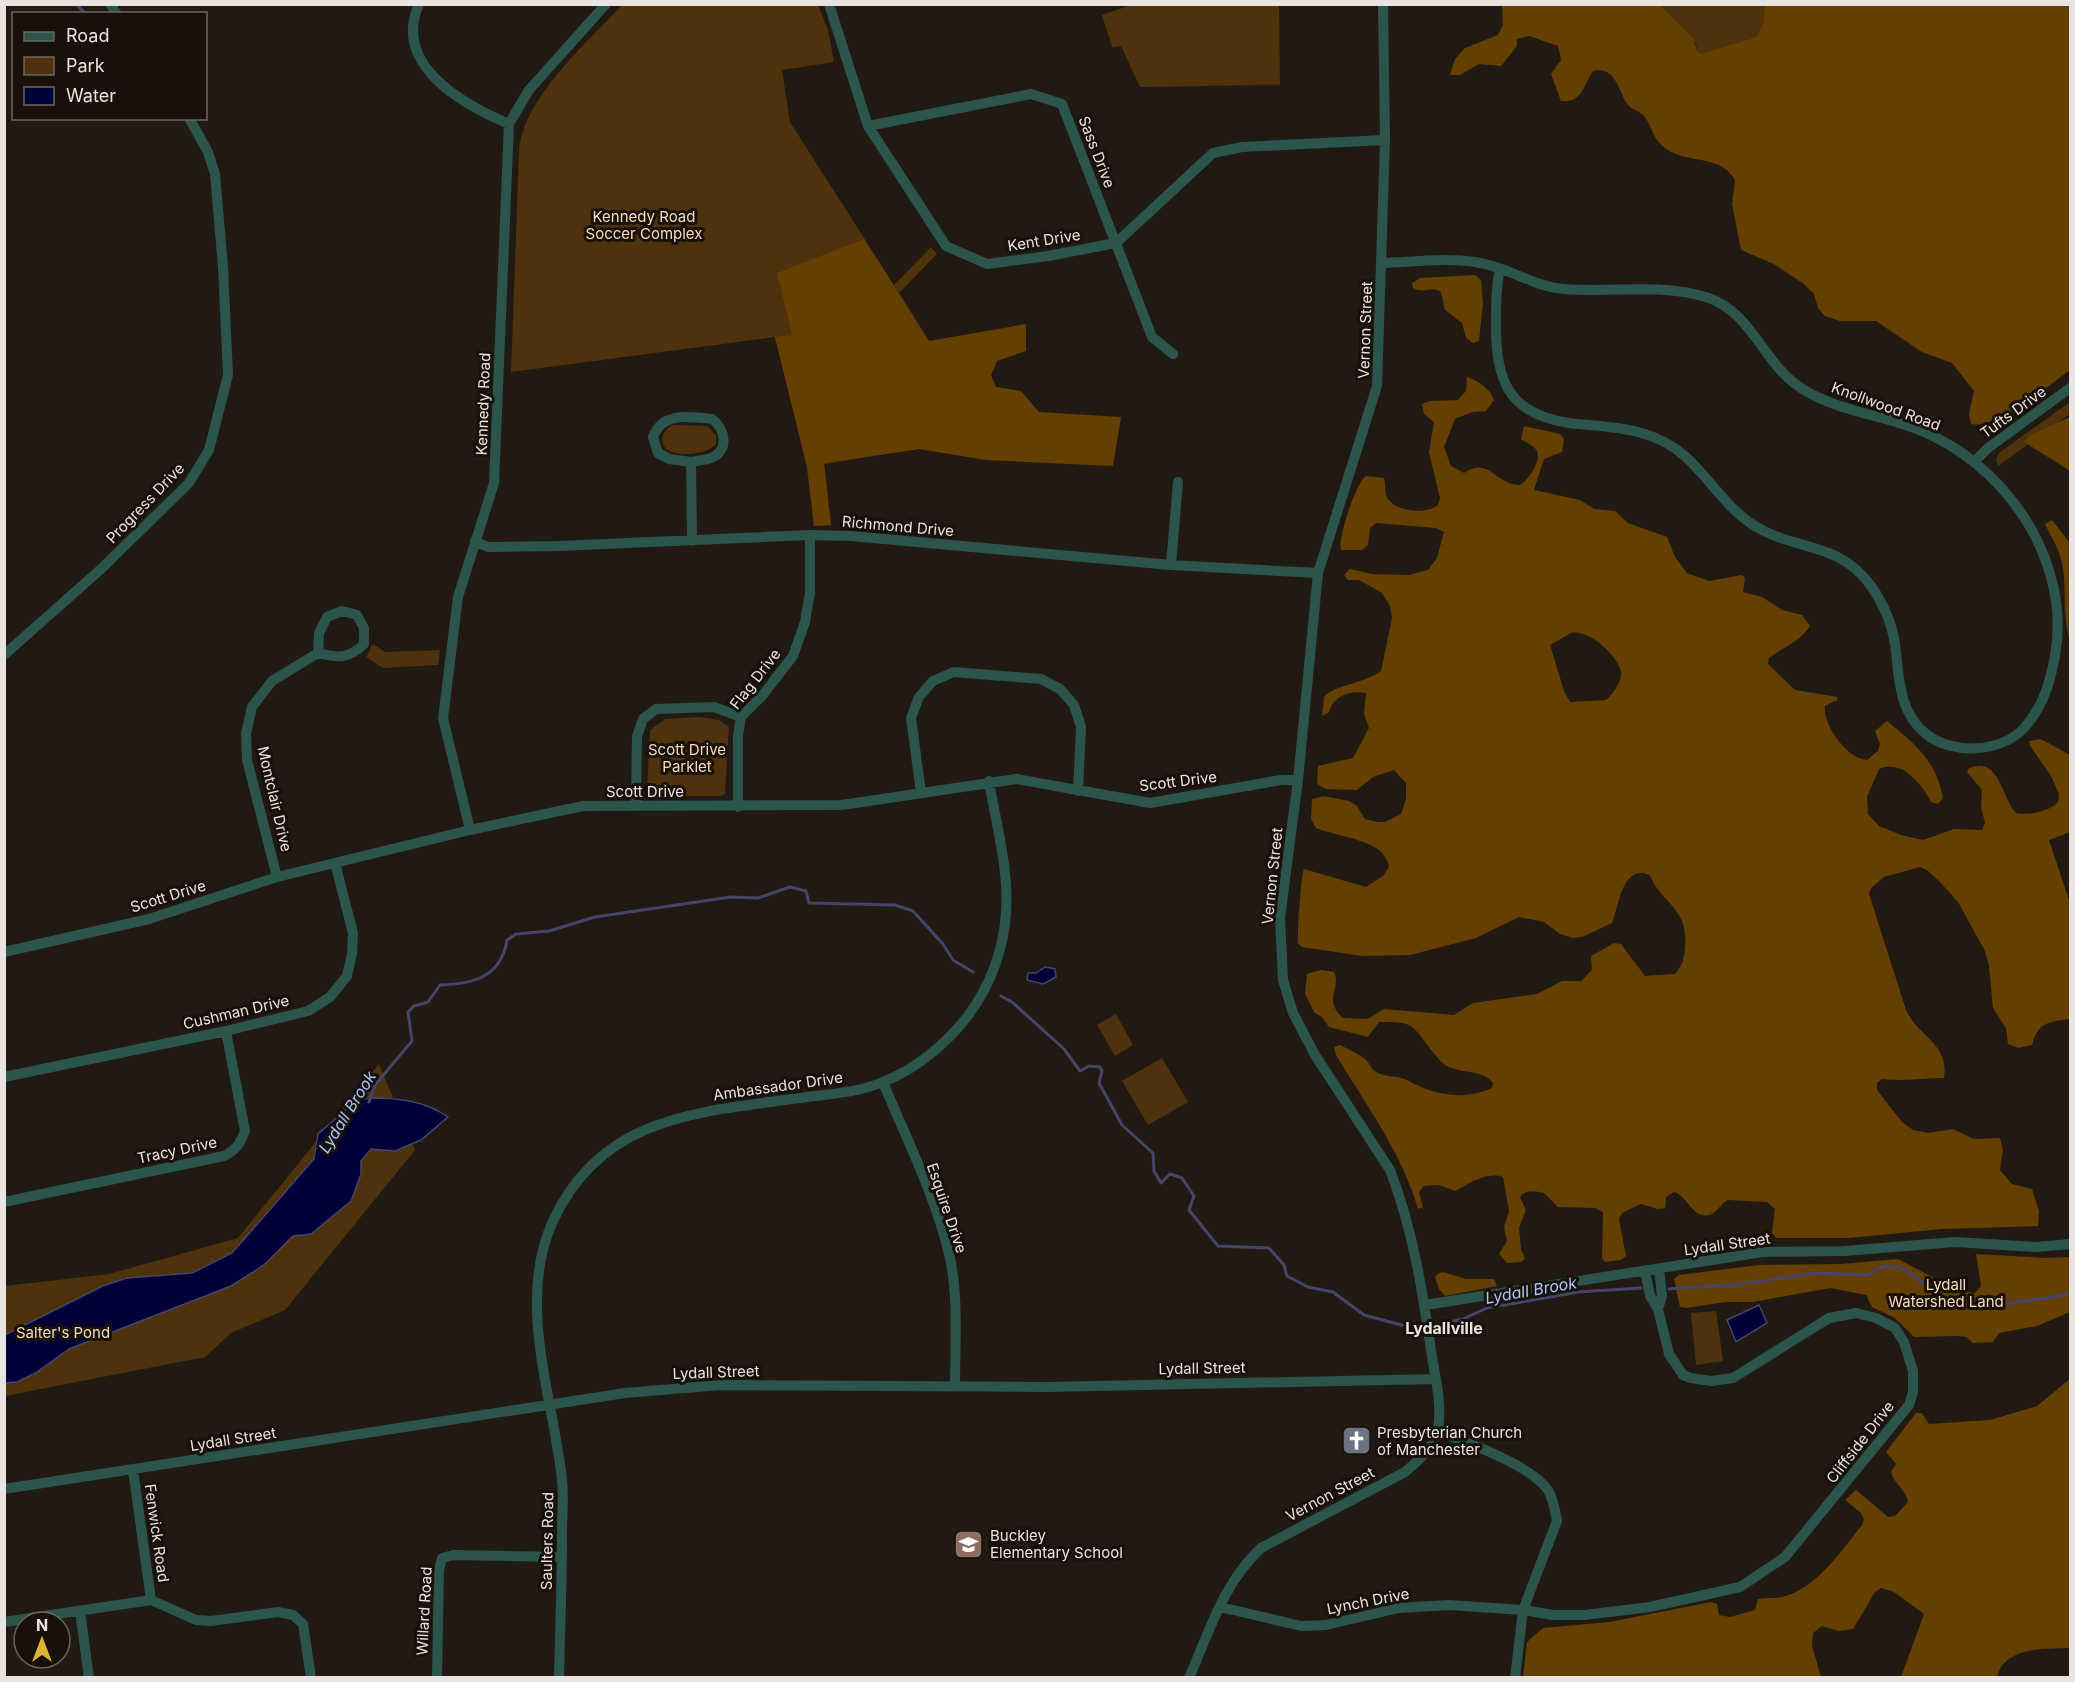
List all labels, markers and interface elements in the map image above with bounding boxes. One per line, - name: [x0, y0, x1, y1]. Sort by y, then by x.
- legend: [12, 12, 207, 120]
- text: Road: [66, 25, 109, 46]
- text: Park: [66, 55, 105, 76]
- text: Water: [66, 85, 116, 106]
- street label: Sass Drive: [1075, 113, 1119, 191]
- park label: Kennedy Road Soccer Complex: [586, 207, 702, 243]
- street label: Kent Drive: [1006, 225, 1082, 255]
- street label: Vernon Street: [1354, 281, 1376, 379]
- street label: Kennedy Road: [472, 352, 494, 456]
- street label: Knollwood Road: [1829, 377, 1943, 435]
- street label: Tufts Drive: [1976, 382, 2050, 442]
- street label: Progress Drive: [102, 459, 188, 547]
- street label: Richmond Drive: [841, 512, 955, 540]
- street label: Flag Drive: [725, 645, 785, 713]
- park label: Scott Drive Parklet: [648, 740, 726, 776]
- street label: Montclair Drive: [254, 744, 296, 854]
- street label: Scott Drive: [1138, 767, 1218, 795]
- street label: Scott Drive: [606, 782, 684, 801]
- street label: Vernon Street: [1257, 826, 1287, 925]
- street label: Scott Drive: [128, 876, 208, 916]
- street label: Cushman Drive: [181, 991, 291, 1033]
- water label: Lydall Brook: [314, 1067, 380, 1157]
- street label: Ambassador Drive: [712, 1067, 844, 1105]
- street label: Tracy Drive: [135, 1132, 219, 1168]
- street label: Esquire Drive: [923, 1160, 971, 1256]
- street label: Lydall Street: [1683, 1229, 1771, 1259]
- water label: Lydall Brook: [1484, 1272, 1579, 1308]
- park label: Lydall Watershed Land: [1888, 1275, 2004, 1311]
- district label: Lydallville: [1405, 1318, 1483, 1338]
- park label: Salter's Pond: [16, 1323, 110, 1342]
- street label: Lydall Street: [1158, 1358, 1246, 1378]
- street label: Lydall Street: [672, 1361, 760, 1383]
- street label: Cliffside Drive: [1822, 1397, 1898, 1487]
- street label: Lydall Street: [189, 1423, 278, 1455]
- place label: Presbyterian Church of Manchester: [1377, 1423, 1522, 1459]
- church icon: Presbyterian Church of Manchester: [1340, 1425, 1372, 1457]
- street label: Vernon Street: [1283, 1463, 1378, 1525]
- street label: Fenwick Road: [141, 1483, 173, 1583]
- street label: Saulters Road: [537, 1492, 557, 1590]
- place label: Buckley Elementary School: [990, 1526, 1123, 1562]
- school or university icon: Buckley Elementary School: [953, 1528, 985, 1560]
- street label: Willard Road: [412, 1566, 436, 1656]
- street label: Lynch Drive: [1325, 1584, 1411, 1618]
- north arrow: [12, 1610, 72, 1670]
- text: N: [36, 1615, 48, 1635]

